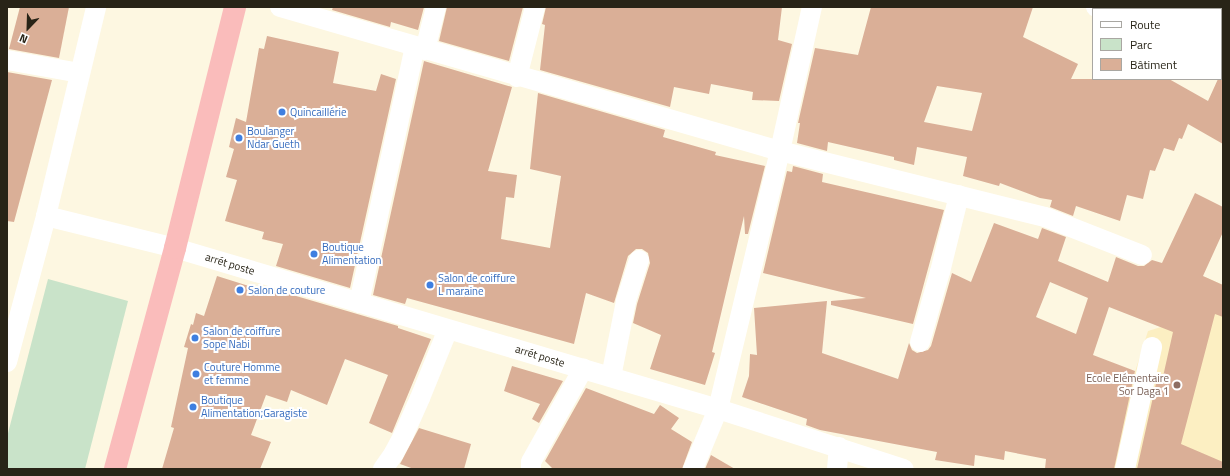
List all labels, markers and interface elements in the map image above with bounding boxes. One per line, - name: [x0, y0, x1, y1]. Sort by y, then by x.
- north arrow: [8, 8, 48, 48]
- legend: [1092, 8, 1222, 80]
- text: Route: [1130, 15, 1160, 34]
- text: N: [17, 30, 30, 48]
- text: Parc: [1130, 35, 1152, 54]
- text: Bâtiment: [1130, 55, 1177, 74]
- place label: Quincaillérie: [290, 105, 347, 119]
- marker: Quincaillérie: [277, 107, 287, 117]
- place label: Boulanger Ndar Gueth: [247, 125, 300, 151]
- marker: Boulanger Ndar Gueth: [234, 133, 244, 143]
- place label: Boutique Alimentation: [322, 241, 381, 267]
- marker: Boutique Alimentation: [309, 249, 319, 259]
- street label: arrét poste: [204, 250, 256, 278]
- place label: Salon de coiffure L maraine: [438, 272, 515, 298]
- marker: Salon de coiffure L maraine: [425, 280, 435, 290]
- place label: Salon de couture: [248, 283, 325, 297]
- marker: Salon de couture: [235, 285, 245, 295]
- place label: Salon de coiffure Sope Nabi: [203, 325, 280, 351]
- marker: Salon de coiffure Sope Nabi: [190, 333, 200, 343]
- street label: arrét poste: [514, 342, 566, 370]
- place label: Couture Homme et femme: [204, 361, 280, 387]
- marker: Couture Homme et femme: [191, 369, 201, 379]
- place label: Ecole Elémentaire Sor Daga 1: [1086, 372, 1169, 398]
- marker: Ecole Elémentaire Sor Daga 1: [1172, 380, 1182, 390]
- place label: Boutique Alimentation;Garagiste: [201, 394, 307, 420]
- marker: Boutique Alimentation;Garagiste: [188, 402, 198, 412]

